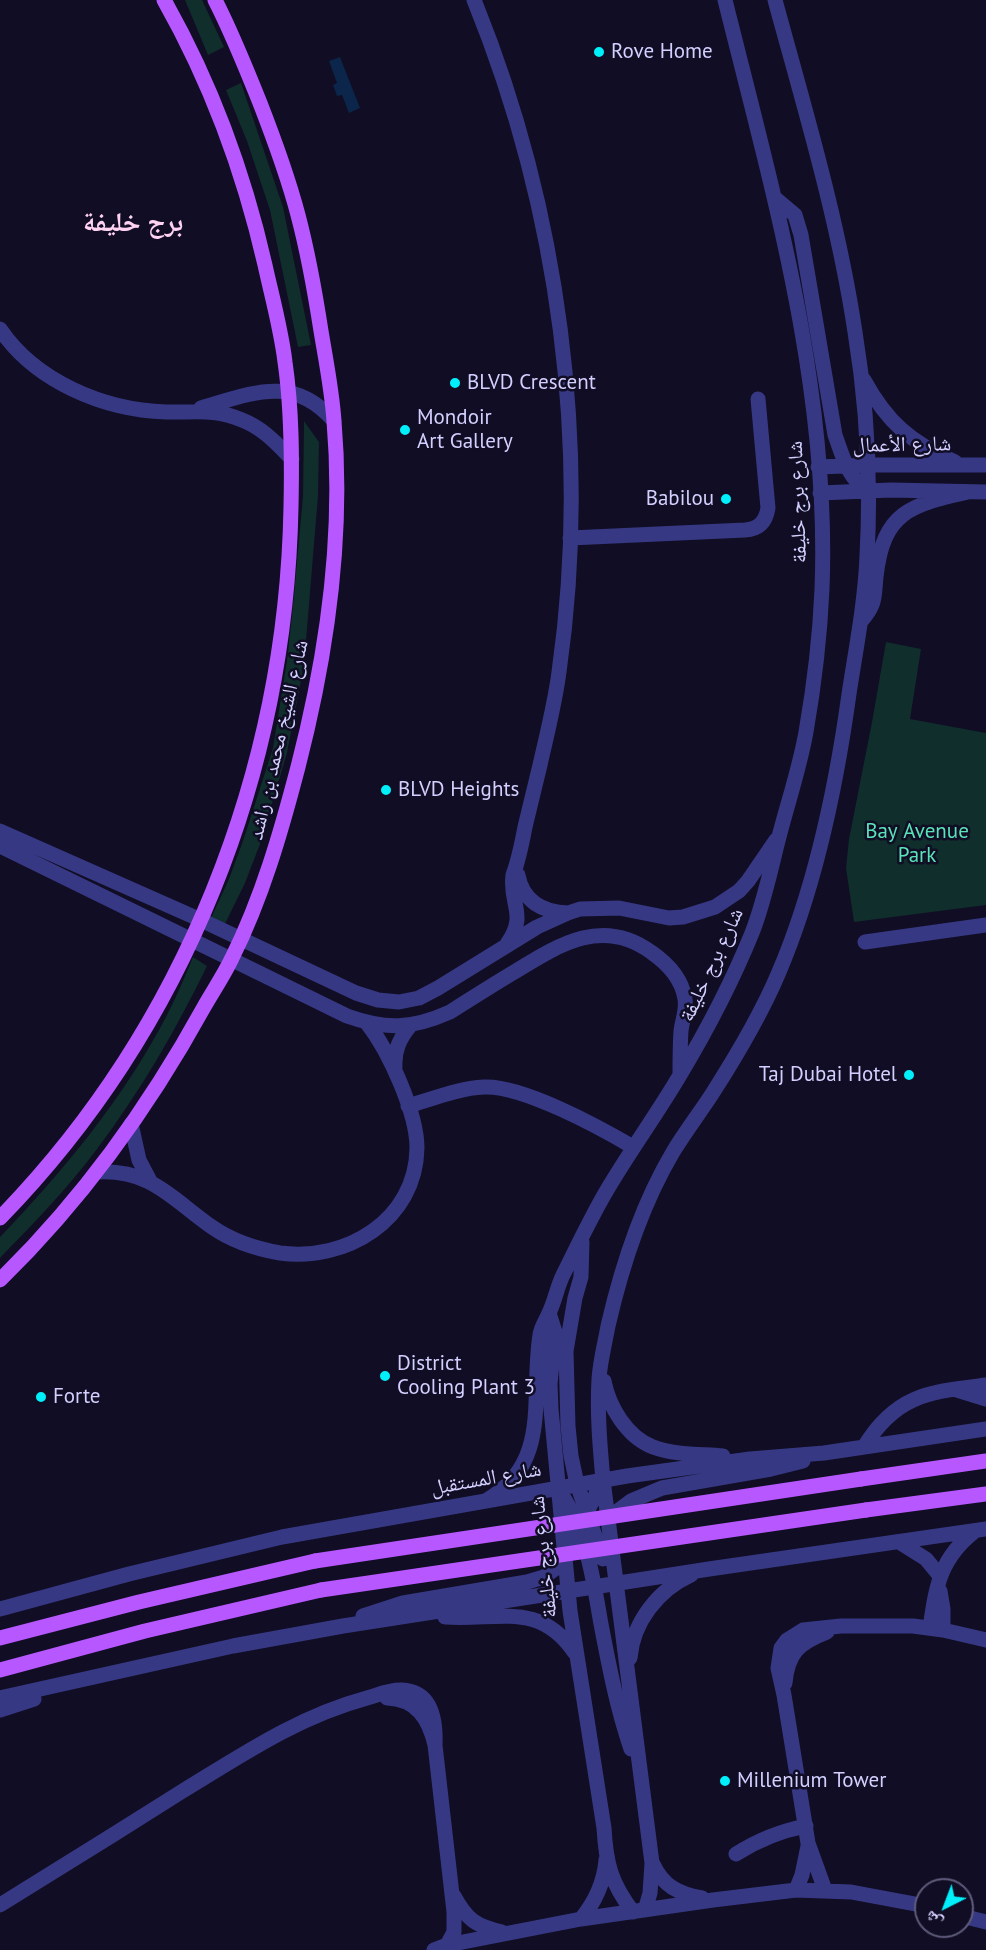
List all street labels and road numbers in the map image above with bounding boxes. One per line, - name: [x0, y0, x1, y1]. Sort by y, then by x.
- street label: شارع الأعمال: [853, 432, 951, 458]
- street label: شارع برج خليفة: [783, 440, 813, 564]
- street label: شارع الشيخ محمد بن راشد: [244, 638, 314, 842]
- street label: شارع برج خليفة: [675, 904, 749, 1026]
- street label: شارع المستقبل: [429, 1457, 543, 1501]
- street label: شارع برج خليفة: [525, 1495, 563, 1619]

